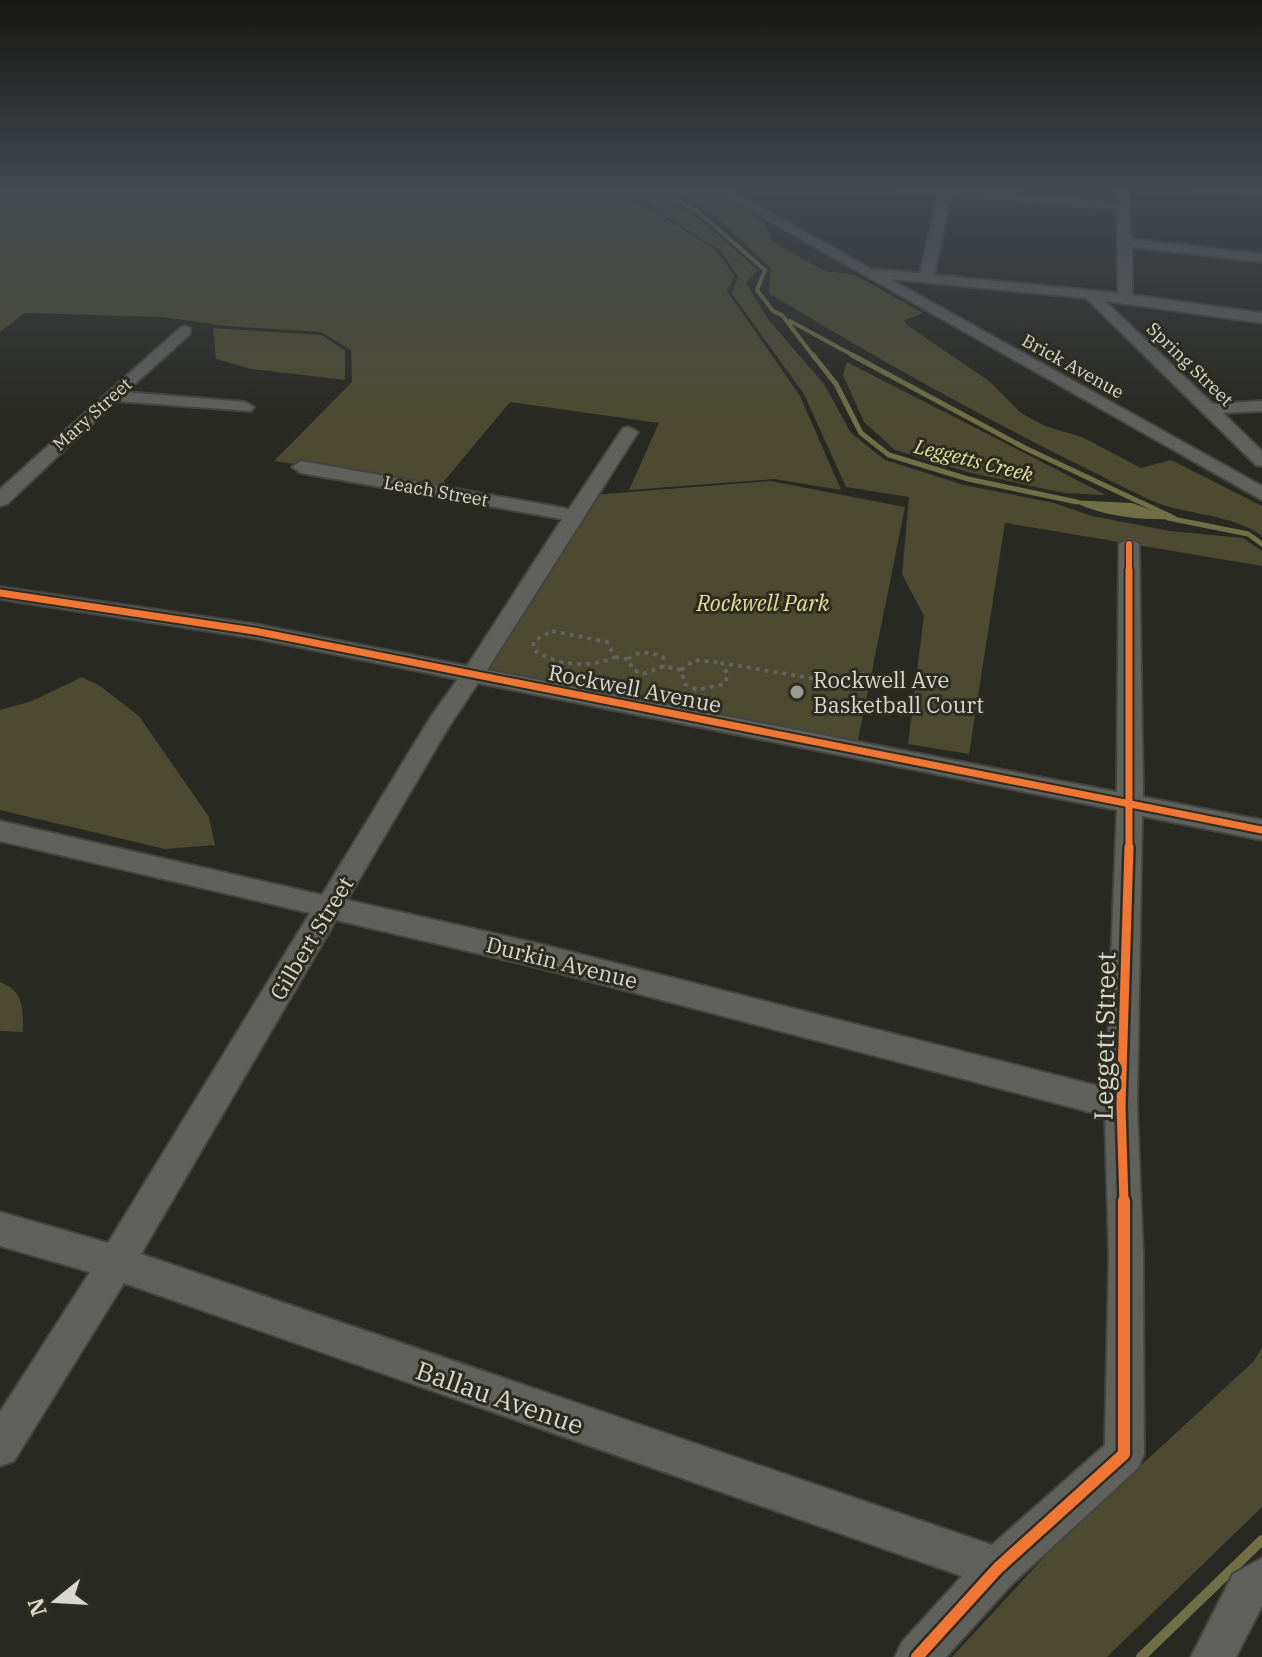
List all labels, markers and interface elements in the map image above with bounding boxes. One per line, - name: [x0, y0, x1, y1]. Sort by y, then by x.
- street label: Spring Street: [1142, 317, 1238, 411]
- street label: Brick Avenue: [1018, 329, 1128, 403]
- street label: Mary Street: [48, 373, 136, 455]
- water label: Leggetts Creek: [911, 432, 1037, 488]
- street label: Leach Street: [382, 471, 490, 511]
- park label: Rockwell Park: [696, 588, 830, 617]
- street label: Rockwell Avenue: [546, 657, 724, 719]
- place label: Rockwell Ave Basketball Court: [813, 665, 984, 719]
- marker: Rockwell Ave Basketball Court: [788, 683, 806, 701]
- street label: Gilbert Street: [263, 871, 359, 1005]
- street label: Durkin Avenue: [483, 929, 641, 995]
- street label: Leggett Street: [1086, 951, 1122, 1121]
- street label: Ballau Avenue: [412, 1352, 588, 1442]
- north arrow: [16, 1561, 96, 1641]
- text: N: [20, 1595, 53, 1620]

